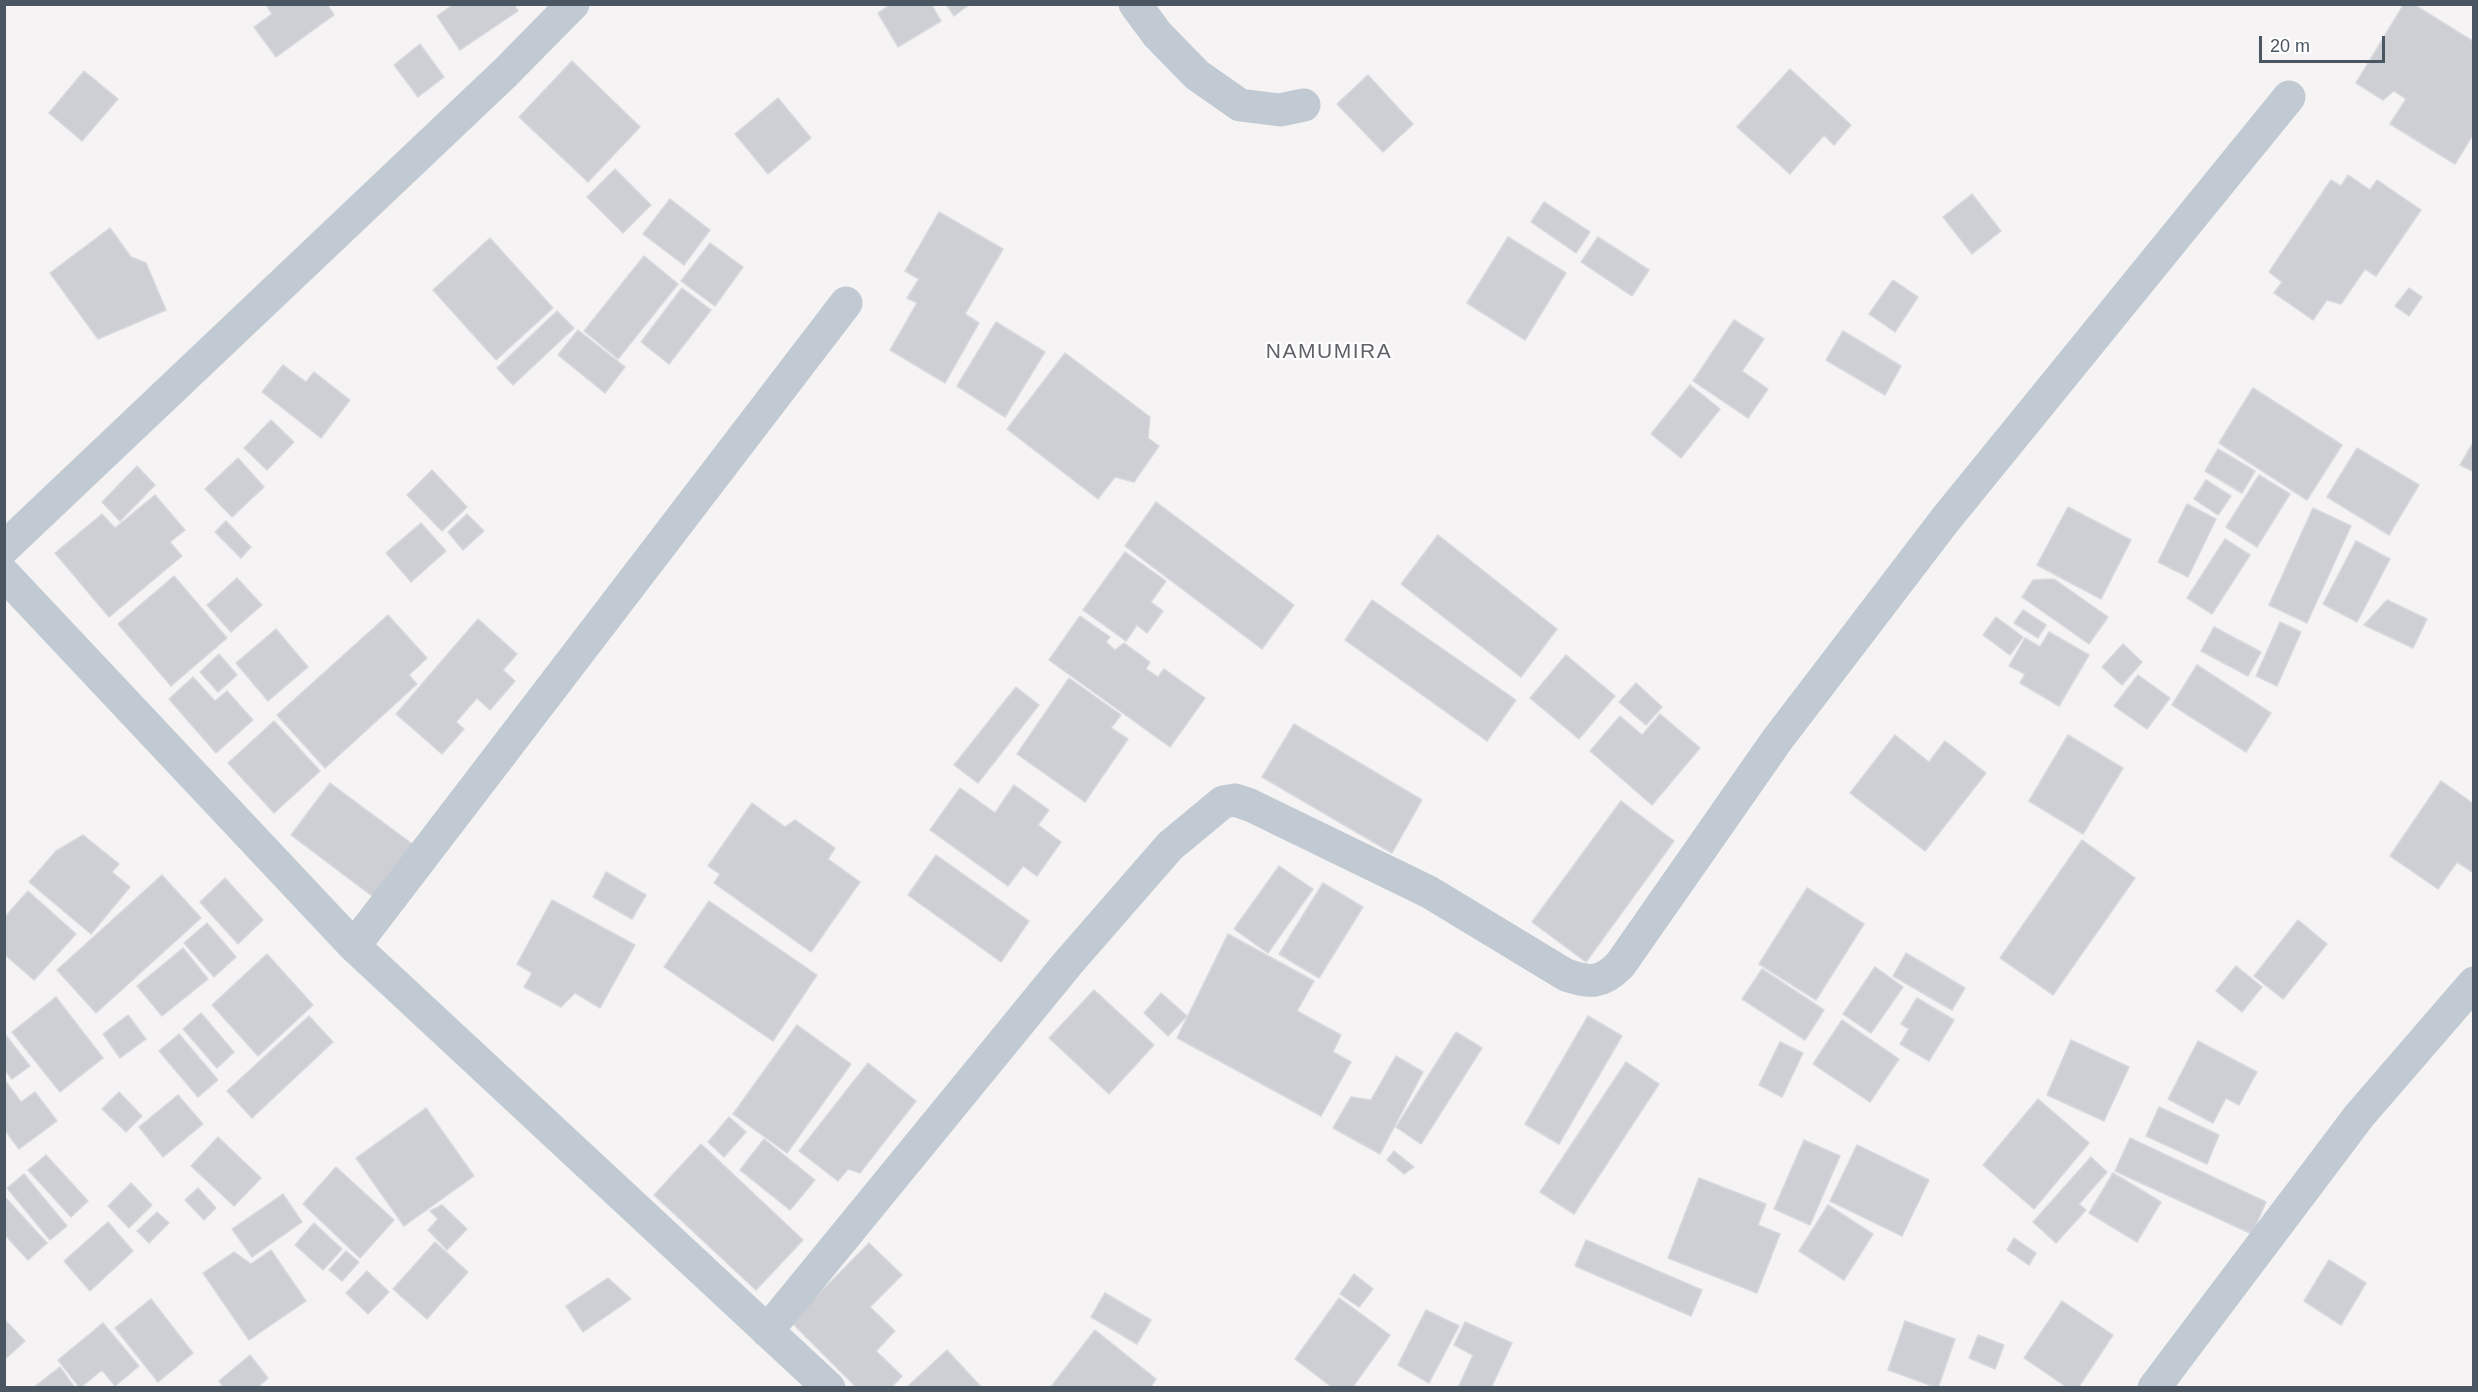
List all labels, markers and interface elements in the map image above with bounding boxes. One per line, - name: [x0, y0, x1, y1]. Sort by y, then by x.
- scale bar: [2262, 24, 2388, 62]
- text: 20 m: [2270, 36, 2310, 56]
- district label: NAMUMIRA: [1266, 339, 1392, 365]

